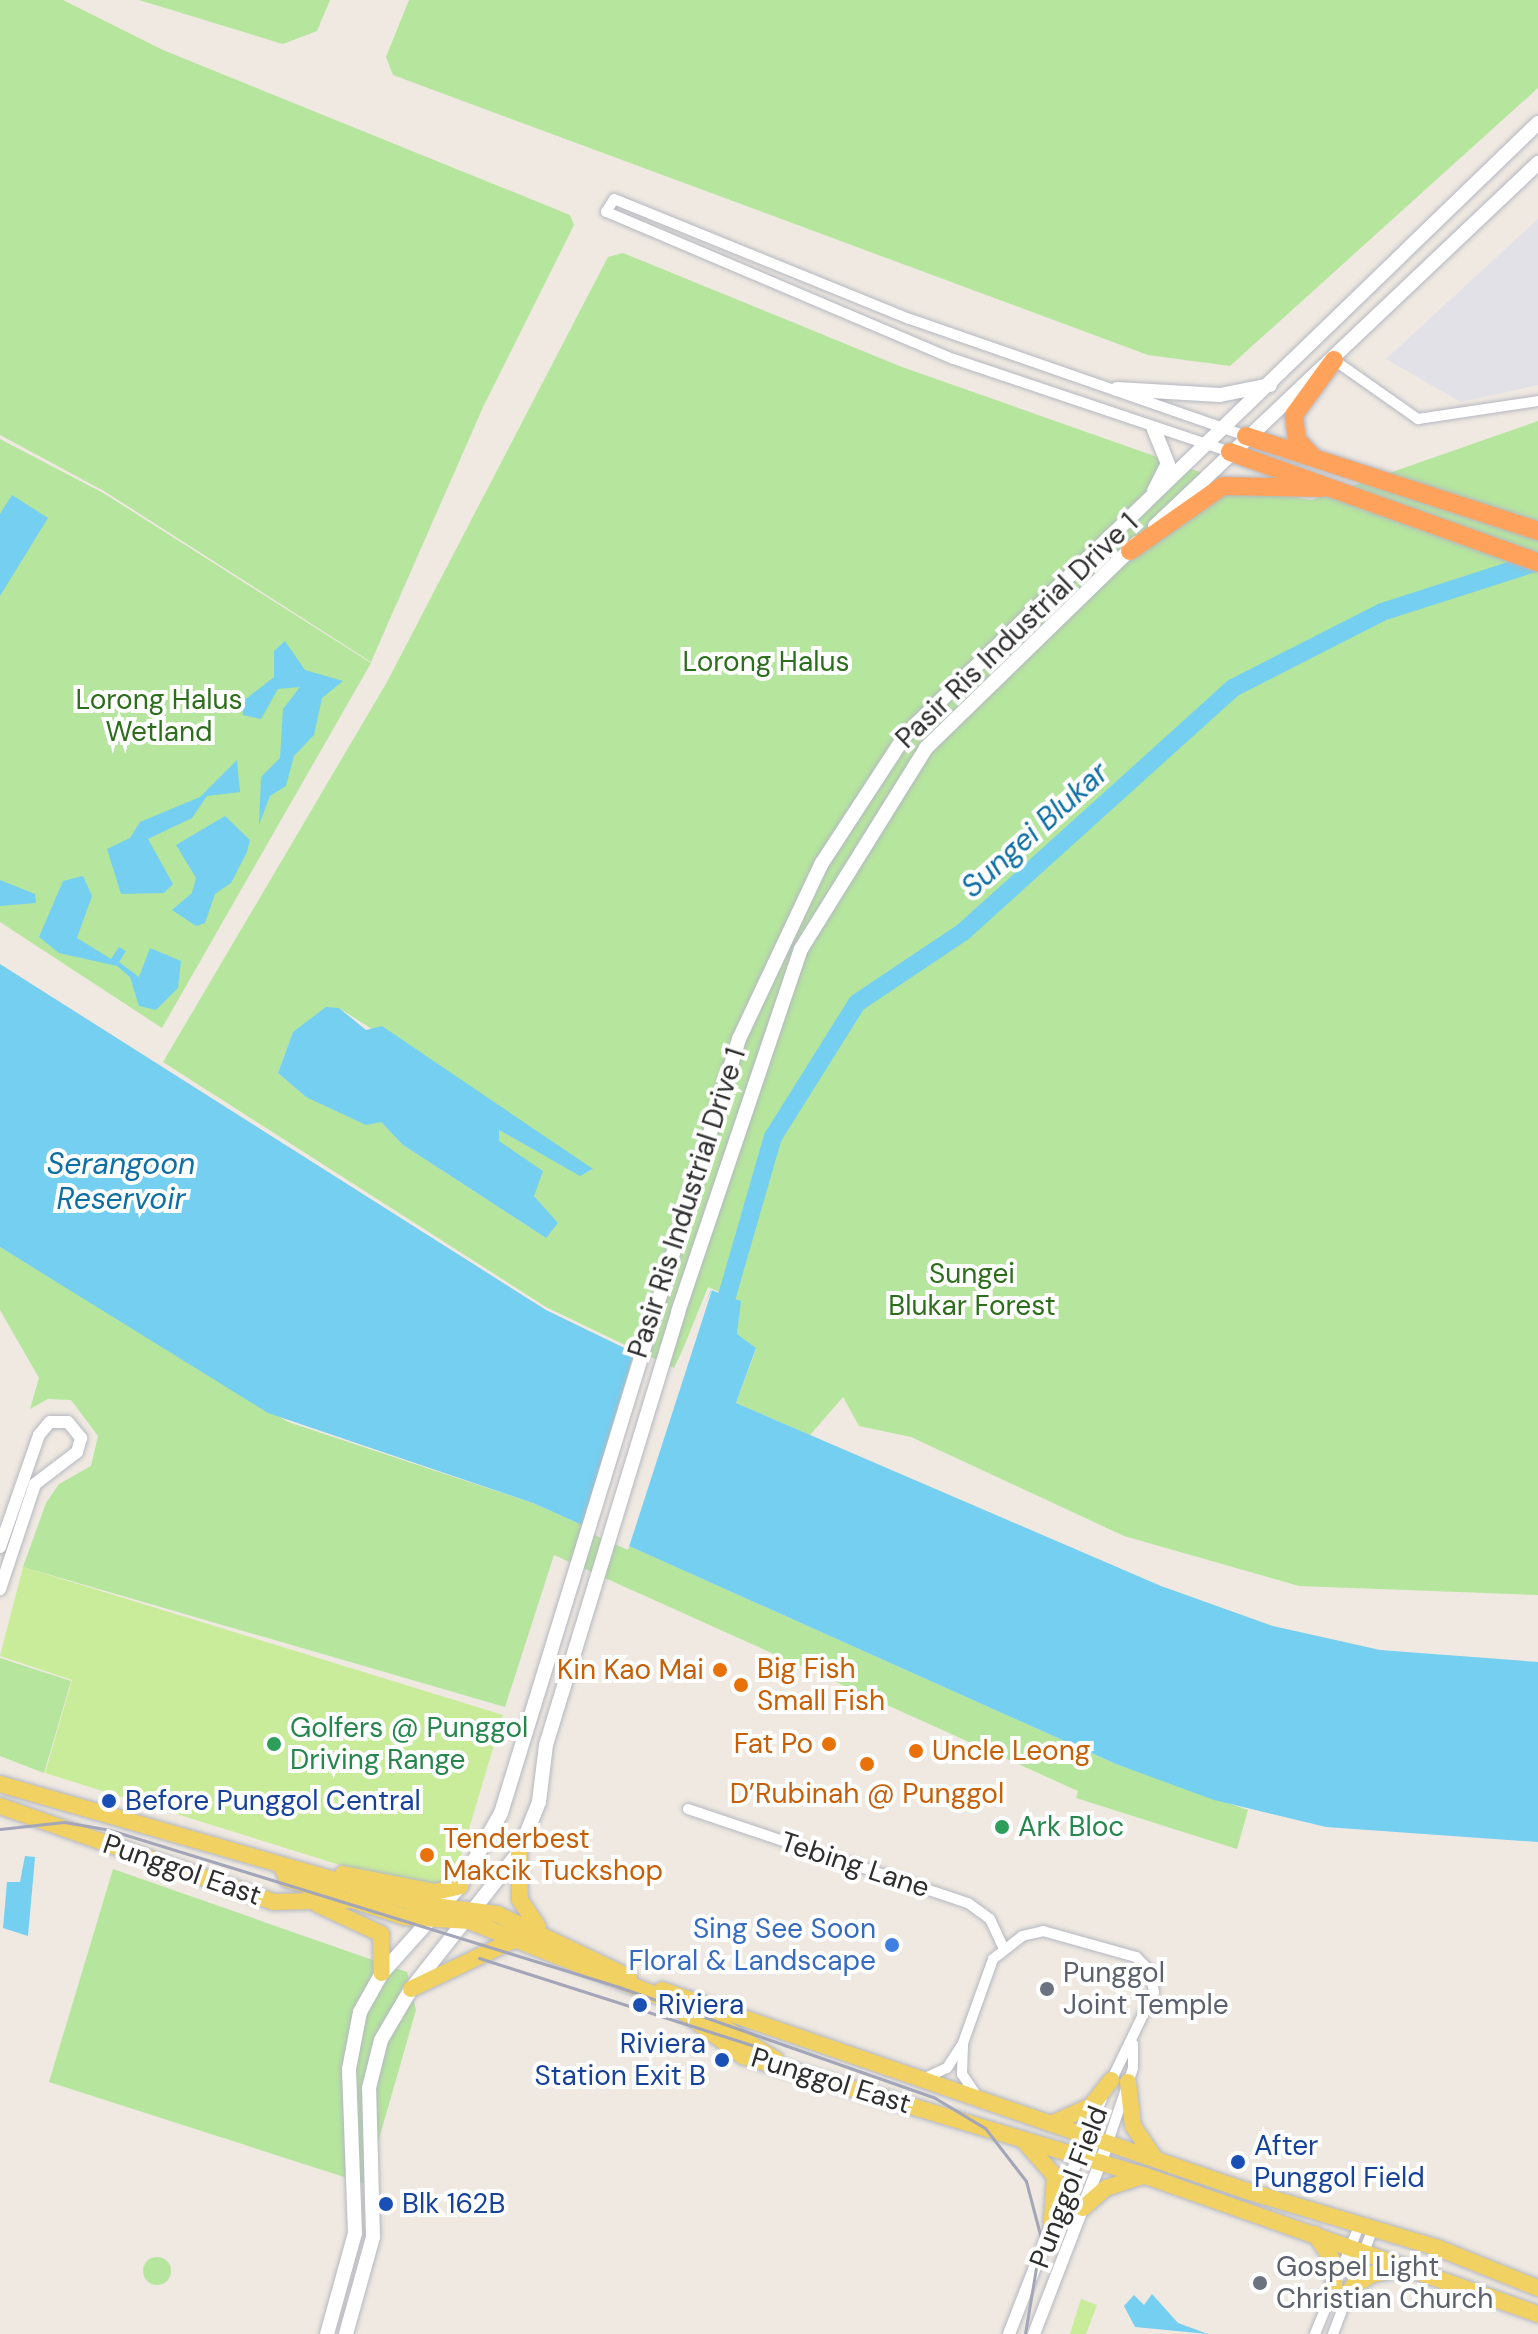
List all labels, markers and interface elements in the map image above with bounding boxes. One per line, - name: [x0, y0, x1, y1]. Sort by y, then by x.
- street label: Pasir Ris Industrial Drive 1: [889, 507, 1145, 755]
- park label: Lorong Halus: [683, 645, 849, 679]
- park label: Lorong Halus Wetland: [76, 683, 242, 749]
- water label: Sungei Blukar: [954, 755, 1116, 905]
- street label: Pasir Ris Industrial Drive 1: [621, 1044, 753, 1362]
- water label: Serangoon Reservoir: [47, 1146, 195, 1216]
- park label: Sungei Blukar Forest: [888, 1257, 1056, 1323]
- place label: Big Fish Small Fish: [757, 1652, 885, 1718]
- place label: Kin Kao Mai: [557, 1653, 704, 1687]
- marker: Kin Kao Mai: [711, 1661, 729, 1679]
- marker: Big Fish Small Fish: [732, 1676, 750, 1694]
- place label: Golfers @ Punggol Driving Range: [290, 1711, 528, 1777]
- place label: Fat Po: [734, 1727, 813, 1761]
- place label: Uncle Leong: [932, 1734, 1090, 1768]
- marker: Golfers @ Punggol Driving Range: [265, 1735, 283, 1753]
- marker: Fat Po: [820, 1735, 838, 1753]
- marker: Uncle Leong: [907, 1742, 925, 1760]
- marker: D’Rubinah @ Punggol: [858, 1755, 876, 1773]
- place label: D’Rubinah @ Punggol: [730, 1777, 1004, 1811]
- place label: Before Punggol Central: [125, 1784, 421, 1818]
- marker: Before Punggol Central: [100, 1792, 118, 1810]
- place label: Ark Bloc: [1018, 1810, 1124, 1844]
- marker: Ark Bloc: [993, 1818, 1011, 1836]
- place label: Tenderbest Makcik Tuckshop: [443, 1822, 663, 1888]
- street label: Tebing Lane: [776, 1825, 934, 1905]
- street label: Punggol East: [99, 1827, 265, 1913]
- marker: Tenderbest Makcik Tuckshop: [418, 1846, 436, 1864]
- place label: Sing See Soon Floral & Landscape: [629, 1912, 876, 1978]
- marker: Sing See Soon Floral & Landscape: [883, 1936, 901, 1954]
- place label: Punggol Joint Temple: [1063, 1956, 1229, 2022]
- marker: Punggol Joint Temple: [1038, 1980, 1056, 1998]
- place label: Riviera: [658, 1988, 744, 2022]
- marker: Riviera: [629, 1994, 651, 2016]
- place label: Riviera Station Exit B: [534, 2027, 706, 2093]
- street label: Punggol East: [747, 2041, 915, 2121]
- marker: Riviera Station Exit B: [713, 2051, 731, 2069]
- street label: Punggol Field: [1023, 2101, 1115, 2273]
- place label: After Punggol Field: [1254, 2129, 1425, 2195]
- marker: After Punggol Field: [1229, 2153, 1247, 2171]
- place label: Blk 162B: [402, 2187, 505, 2221]
- marker: Blk 162B: [377, 2195, 395, 2213]
- place label: Gospel Light Christian Church: [1276, 2250, 1493, 2316]
- marker: Gospel Light Christian Church: [1251, 2274, 1269, 2292]

